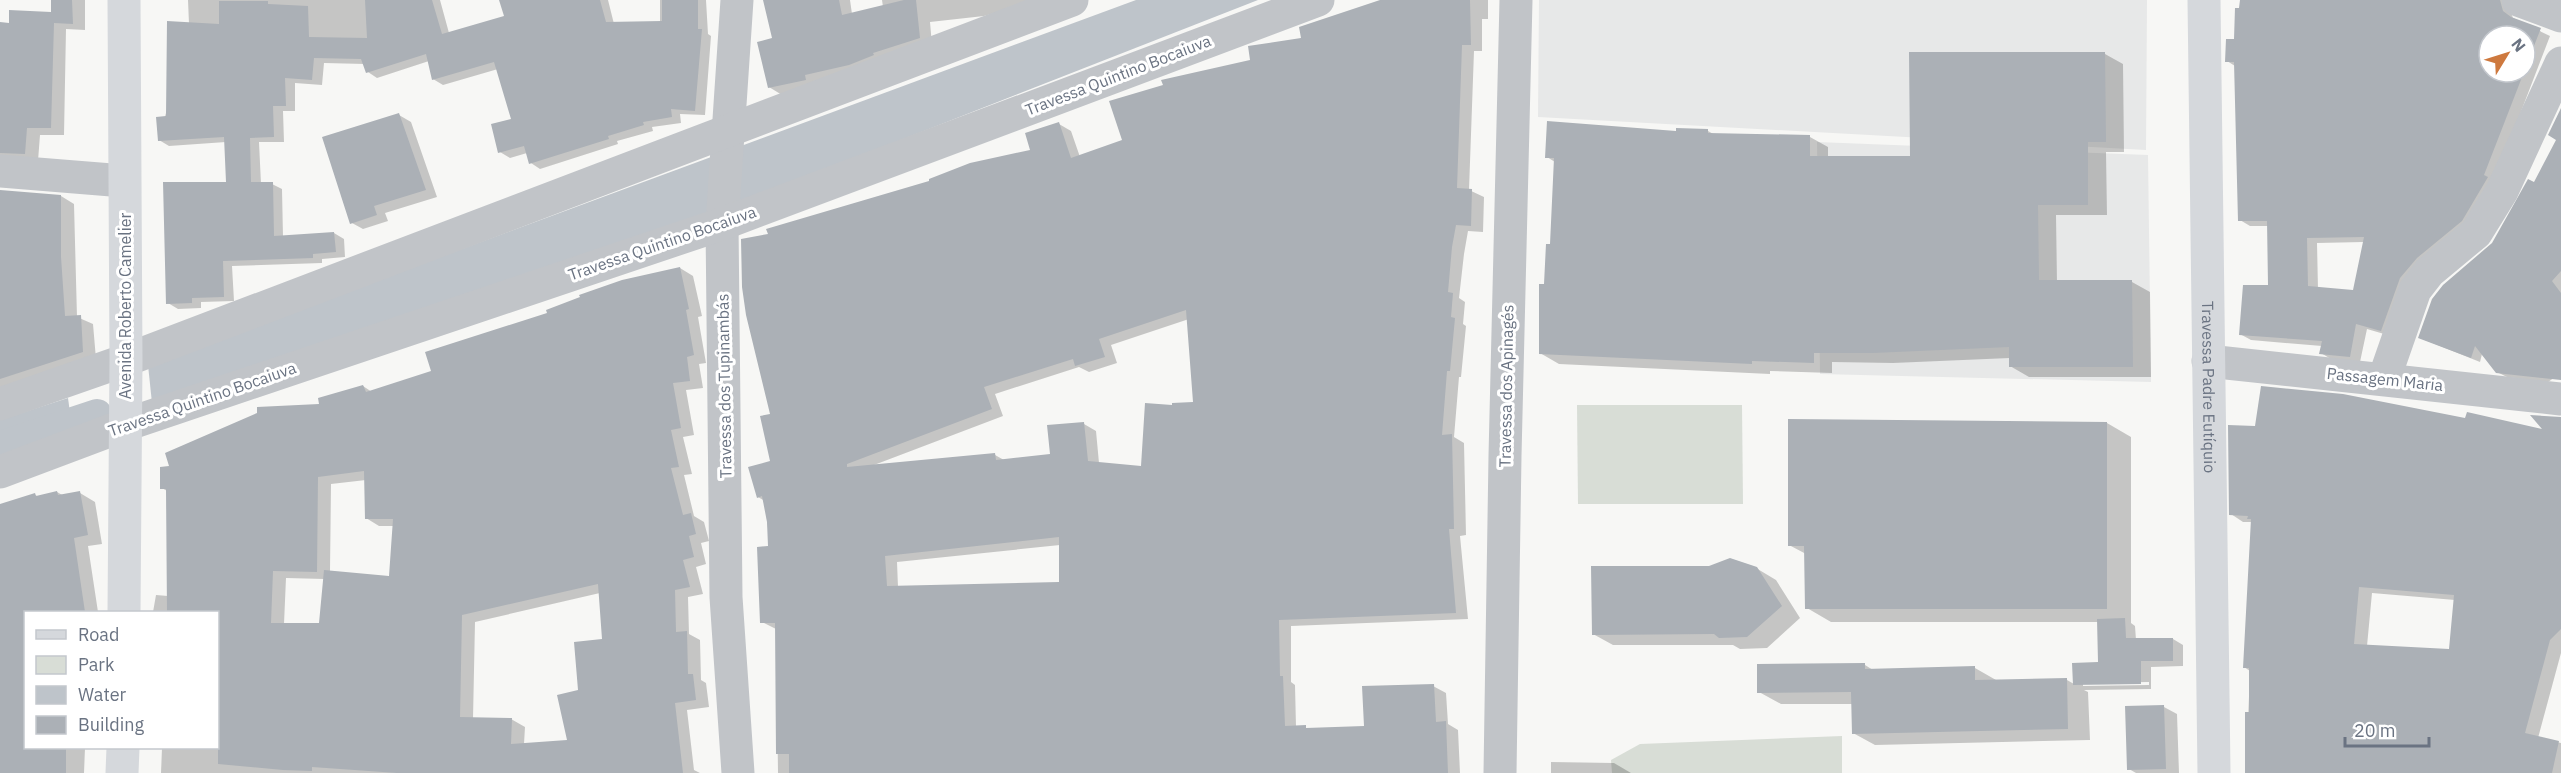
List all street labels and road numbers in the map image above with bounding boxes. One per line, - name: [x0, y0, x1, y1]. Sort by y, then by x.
- street label: Travessa Quintino Bocaiuva: [1022, 30, 1214, 120]
- street label: Travessa Quintino Bocaiuva: [565, 201, 759, 285]
- street label: Avenida Roberto Camelier: [115, 213, 135, 399]
- street label: Travessa dos Tupinambás: [712, 293, 736, 479]
- street label: Travessa Padre Eutíquio: [2198, 301, 2220, 473]
- street label: Travessa dos Apinagés: [1495, 304, 1517, 468]
- street label: Travessa Quintino Bocaiuva: [105, 357, 299, 441]
- street label: Passagem Maria: [2326, 363, 2445, 395]

